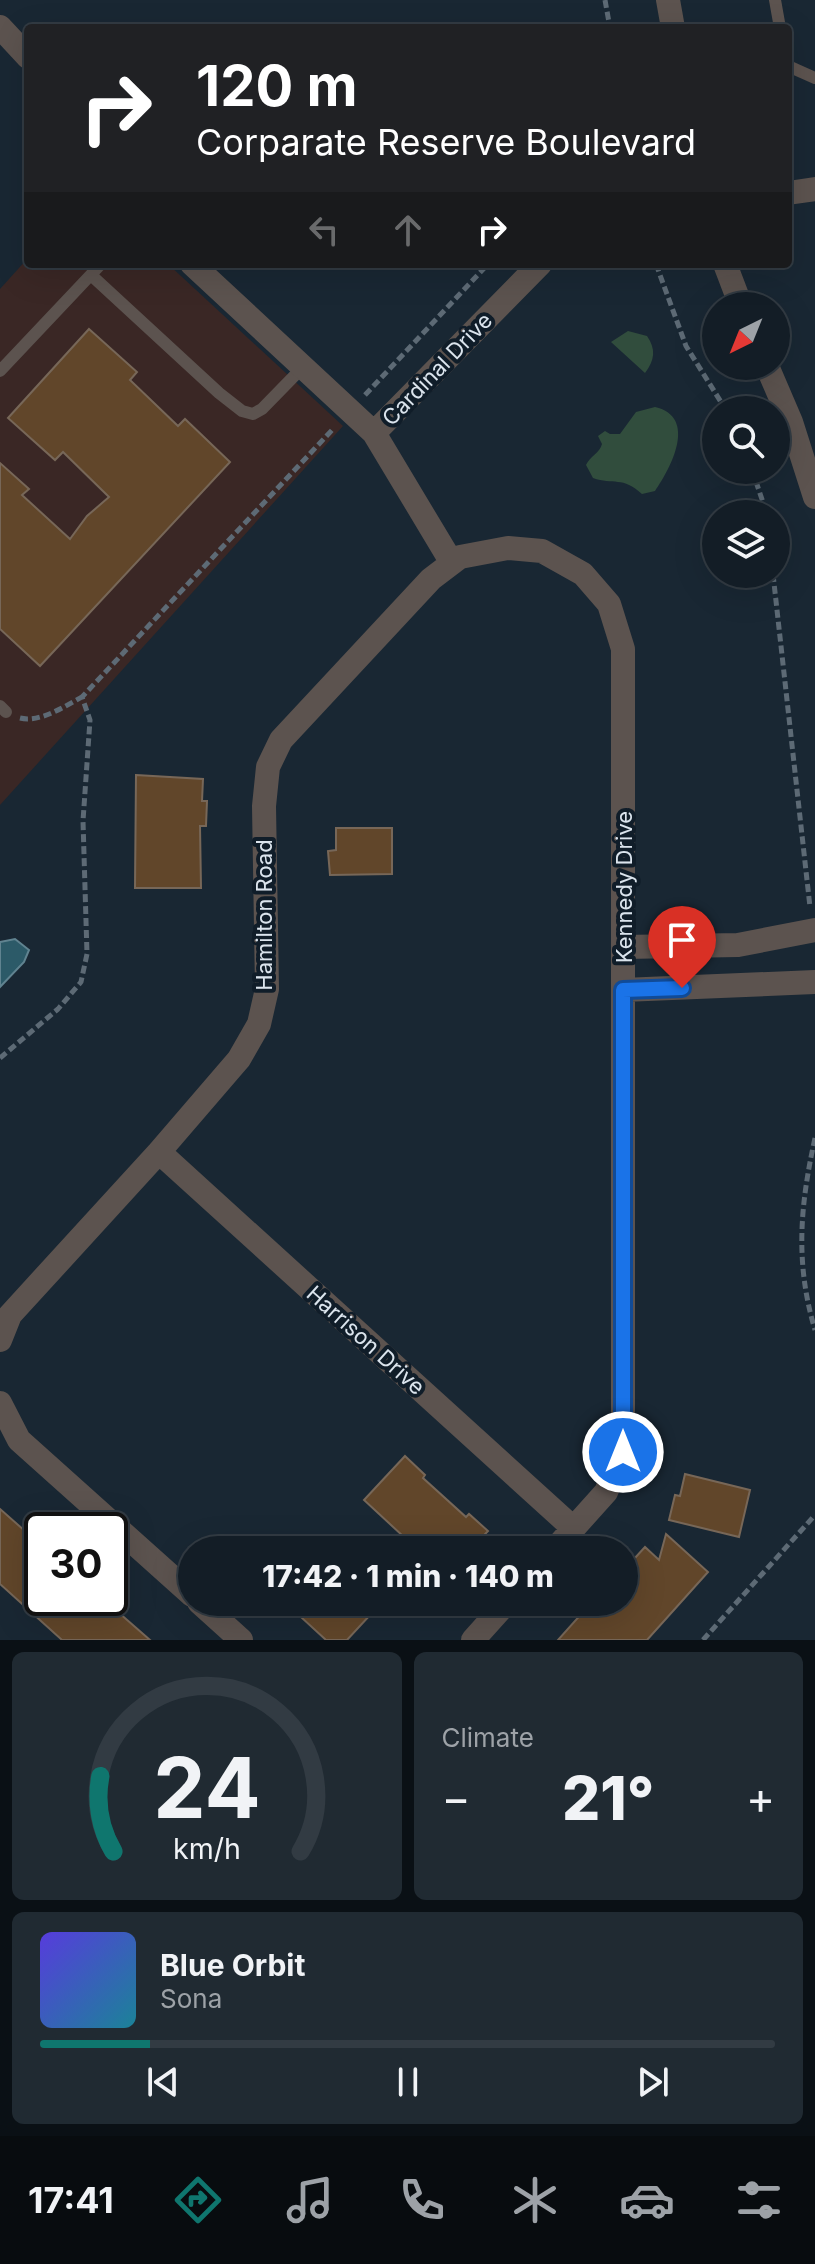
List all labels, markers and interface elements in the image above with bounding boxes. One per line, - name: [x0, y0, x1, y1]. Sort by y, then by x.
- text: 120 m: [196, 52, 358, 120]
- icon: right: [64, 56, 168, 160]
- text: Corparate Reserve Boulevard: [196, 120, 696, 164]
- icon: left: [302, 208, 346, 252]
- icon: ahead: [386, 208, 430, 252]
- icon: right: [470, 208, 514, 252]
- north arrow: [702, 292, 790, 380]
- map controls: [702, 292, 790, 588]
- street label: Cardinal Drive: [377, 307, 497, 431]
- button: search: [702, 396, 790, 484]
- button: layers: [702, 500, 790, 588]
- street label: Kennedy Drive: [611, 811, 637, 963]
- street label: Hamilton Road: [251, 839, 277, 991]
- pin: [648, 906, 716, 988]
- icon: arrive: [660, 918, 704, 962]
- street label: Harrison Drive: [302, 1280, 430, 1400]
- position arrow: [581, 1410, 665, 1494]
- speed limit sign: 30: [24, 1512, 128, 1616]
- text: 17:42 · 1 min · 140 m: [262, 1558, 554, 1594]
- text: Climate: [442, 1722, 534, 1753]
- text: 24: [153, 1737, 260, 1838]
- text: 21°: [562, 1762, 654, 1834]
- text: −: [442, 1771, 471, 1825]
- text: +: [746, 1771, 775, 1825]
- text: km/h: [173, 1831, 241, 1866]
- text: Blue Orbit: [160, 1947, 305, 1983]
- text: Sona: [160, 1983, 222, 2014]
- icon: previous: [141, 2060, 185, 2104]
- icon: pause: [386, 2060, 430, 2104]
- icon: next: [631, 2060, 675, 2104]
- icon: directions: [170, 2172, 226, 2228]
- icon: music: [282, 2172, 338, 2228]
- icon: phone: [394, 2172, 450, 2228]
- icon: climate: [507, 2172, 563, 2228]
- icon: car: [619, 2172, 675, 2228]
- icon: filters: [731, 2172, 787, 2228]
- text: 17:41: [28, 2178, 114, 2222]

